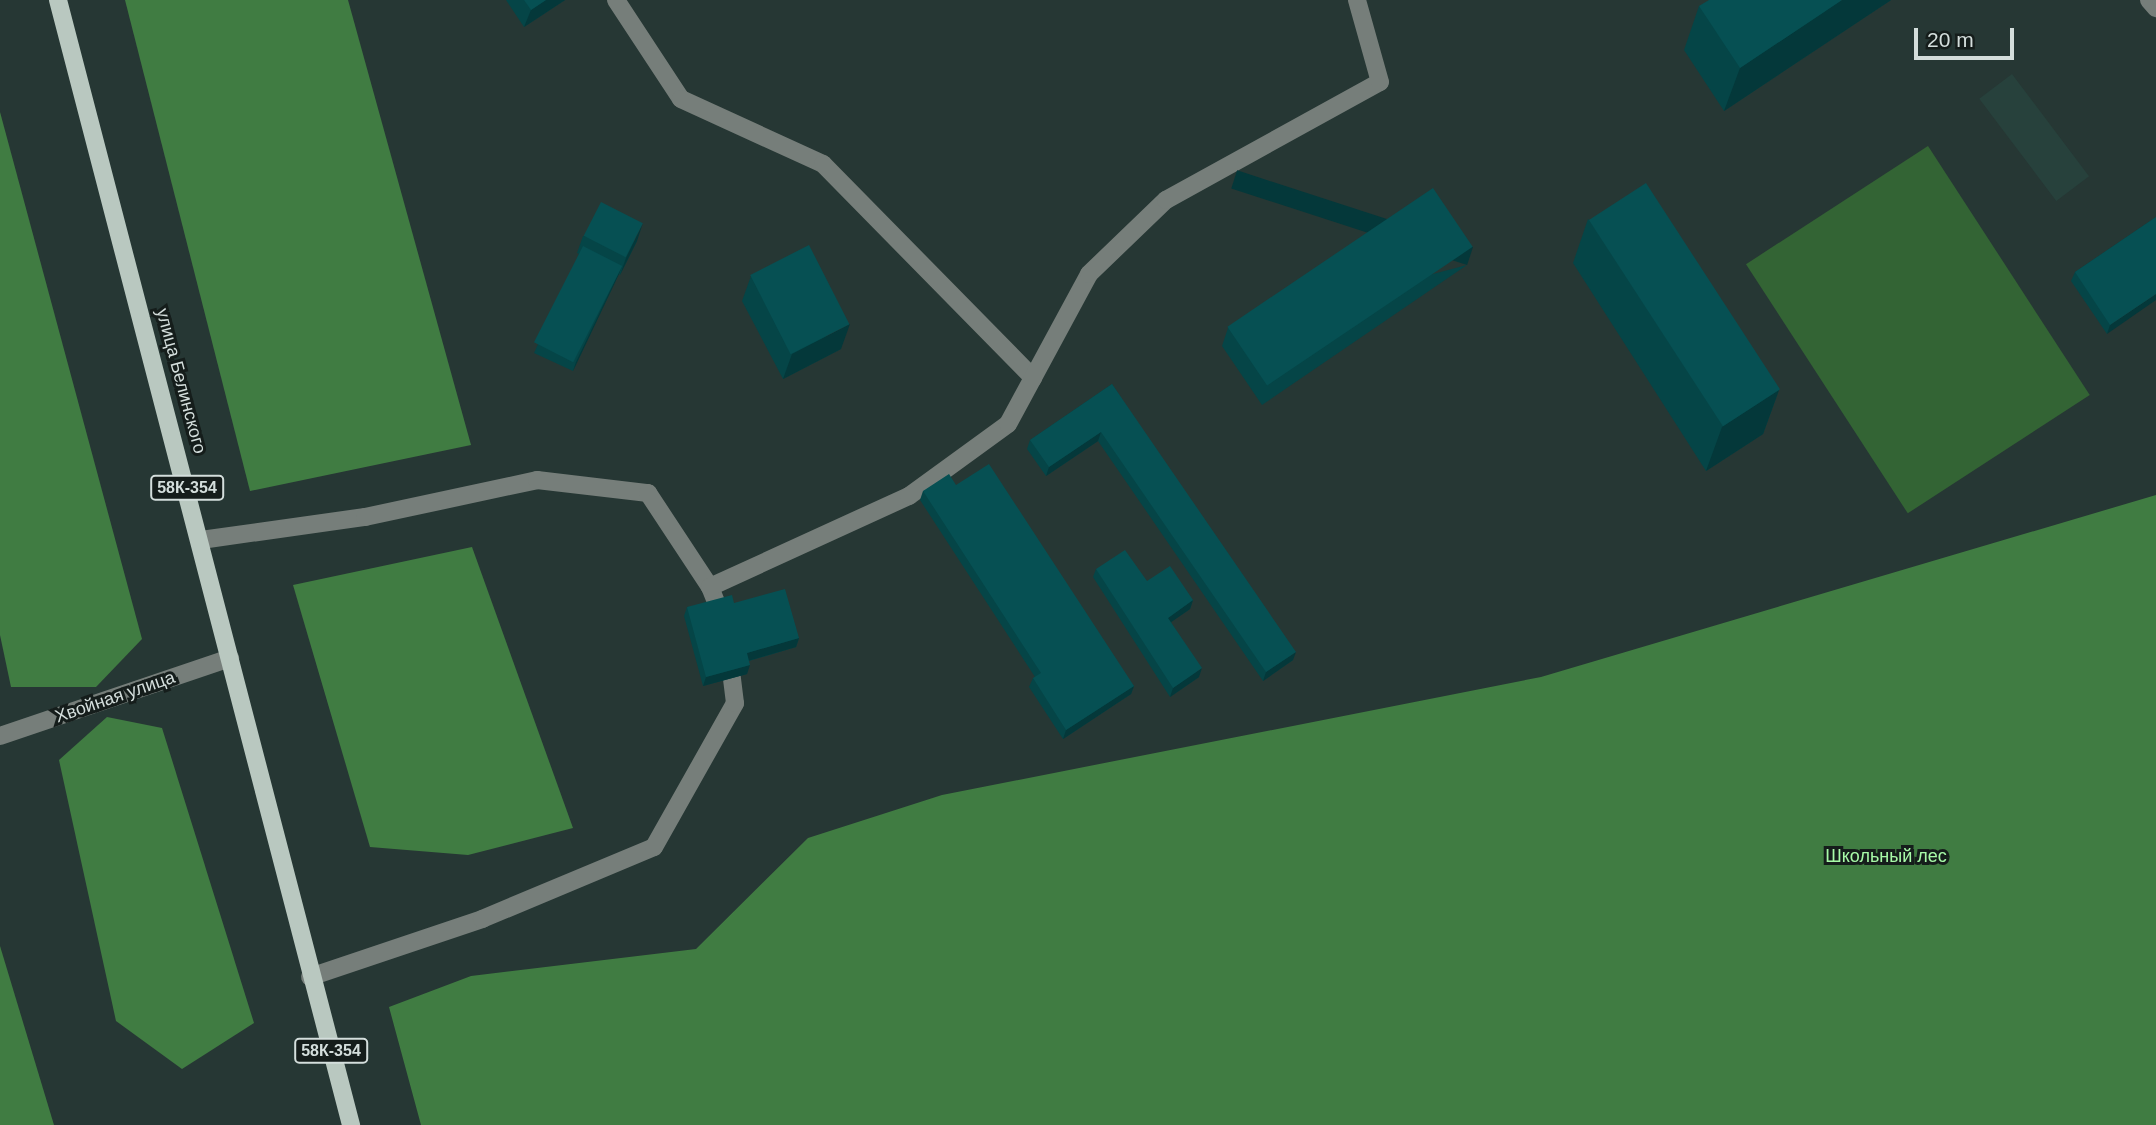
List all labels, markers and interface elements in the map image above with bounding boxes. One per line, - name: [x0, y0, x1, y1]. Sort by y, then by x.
- scale bar: [1918, 14, 2018, 58]
- text: 20 m: [1927, 28, 1974, 51]
- street label: улица Белинского: [151, 306, 211, 456]
- road number: 58К-354: [148, 475, 226, 500]
- street label: Хвойная улица: [52, 666, 178, 728]
- park label: Школьный лес: [1825, 845, 1947, 867]
- road number: 58К-354: [292, 1038, 370, 1064]

